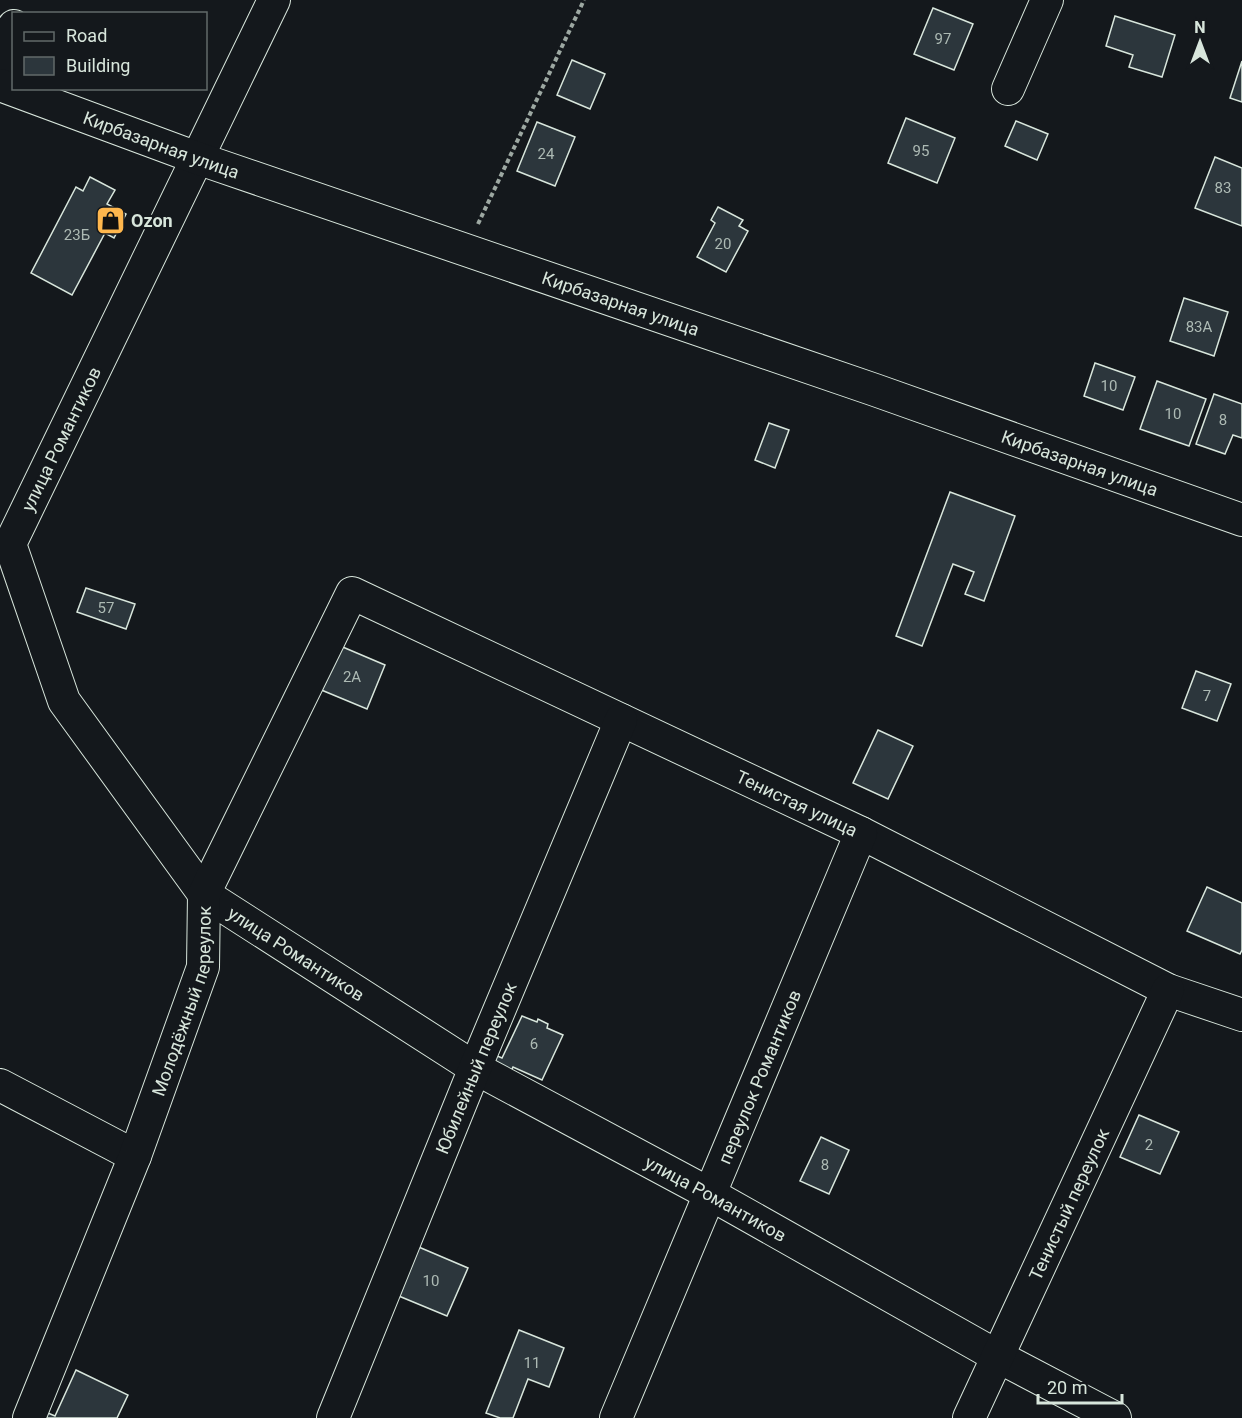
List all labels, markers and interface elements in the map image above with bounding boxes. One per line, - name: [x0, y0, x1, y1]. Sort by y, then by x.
- legend: [12, 12, 207, 90]
- north arrow: [1170, 12, 1230, 72]
- text: N: [1194, 18, 1206, 37]
- text: Road: [66, 25, 107, 46]
- house number: 97: [935, 30, 951, 48]
- text: Building: [66, 55, 130, 76]
- street label: Кирбазарная улица: [80, 106, 242, 182]
- house number: 95: [913, 142, 929, 160]
- house number: 24: [538, 145, 555, 163]
- house number: 83: [1215, 179, 1231, 197]
- shop icon: Ozon: [94, 204, 126, 236]
- place label: Ozon: [131, 210, 173, 231]
- house number: 23Б: [64, 226, 90, 244]
- house number: 20: [715, 235, 731, 253]
- street label: Кирбазарная улица: [539, 266, 702, 340]
- house number: 83А: [1186, 318, 1213, 336]
- street label: улица Романтиков: [17, 363, 105, 515]
- house number: 10: [1101, 377, 1117, 395]
- house number: 10: [1165, 405, 1181, 423]
- house number: 8: [1219, 411, 1227, 429]
- street label: Кирбазарная улица: [999, 425, 1161, 500]
- house number: 57: [98, 599, 114, 617]
- house number: 2А: [343, 668, 361, 686]
- house number: 7: [1203, 687, 1211, 705]
- street label: Тенистая улица: [733, 765, 861, 840]
- street label: улица Романтиков: [224, 902, 369, 1005]
- street label: Молодёжный переулок: [147, 905, 214, 1099]
- street label: Юбилейный переулок: [431, 979, 520, 1157]
- street label: переулок Романтиков: [713, 987, 805, 1167]
- house number: 6: [530, 1035, 538, 1053]
- street label: Тенистый переулок: [1024, 1124, 1113, 1283]
- house number: 2: [1145, 1136, 1153, 1154]
- street label: улица Романтиков: [642, 1151, 790, 1246]
- house number: 8: [821, 1156, 829, 1174]
- house number: 10: [423, 1272, 439, 1290]
- house number: 11: [524, 1354, 540, 1372]
- scale bar: [1038, 1367, 1122, 1405]
- text: 20 m: [1047, 1377, 1087, 1398]

